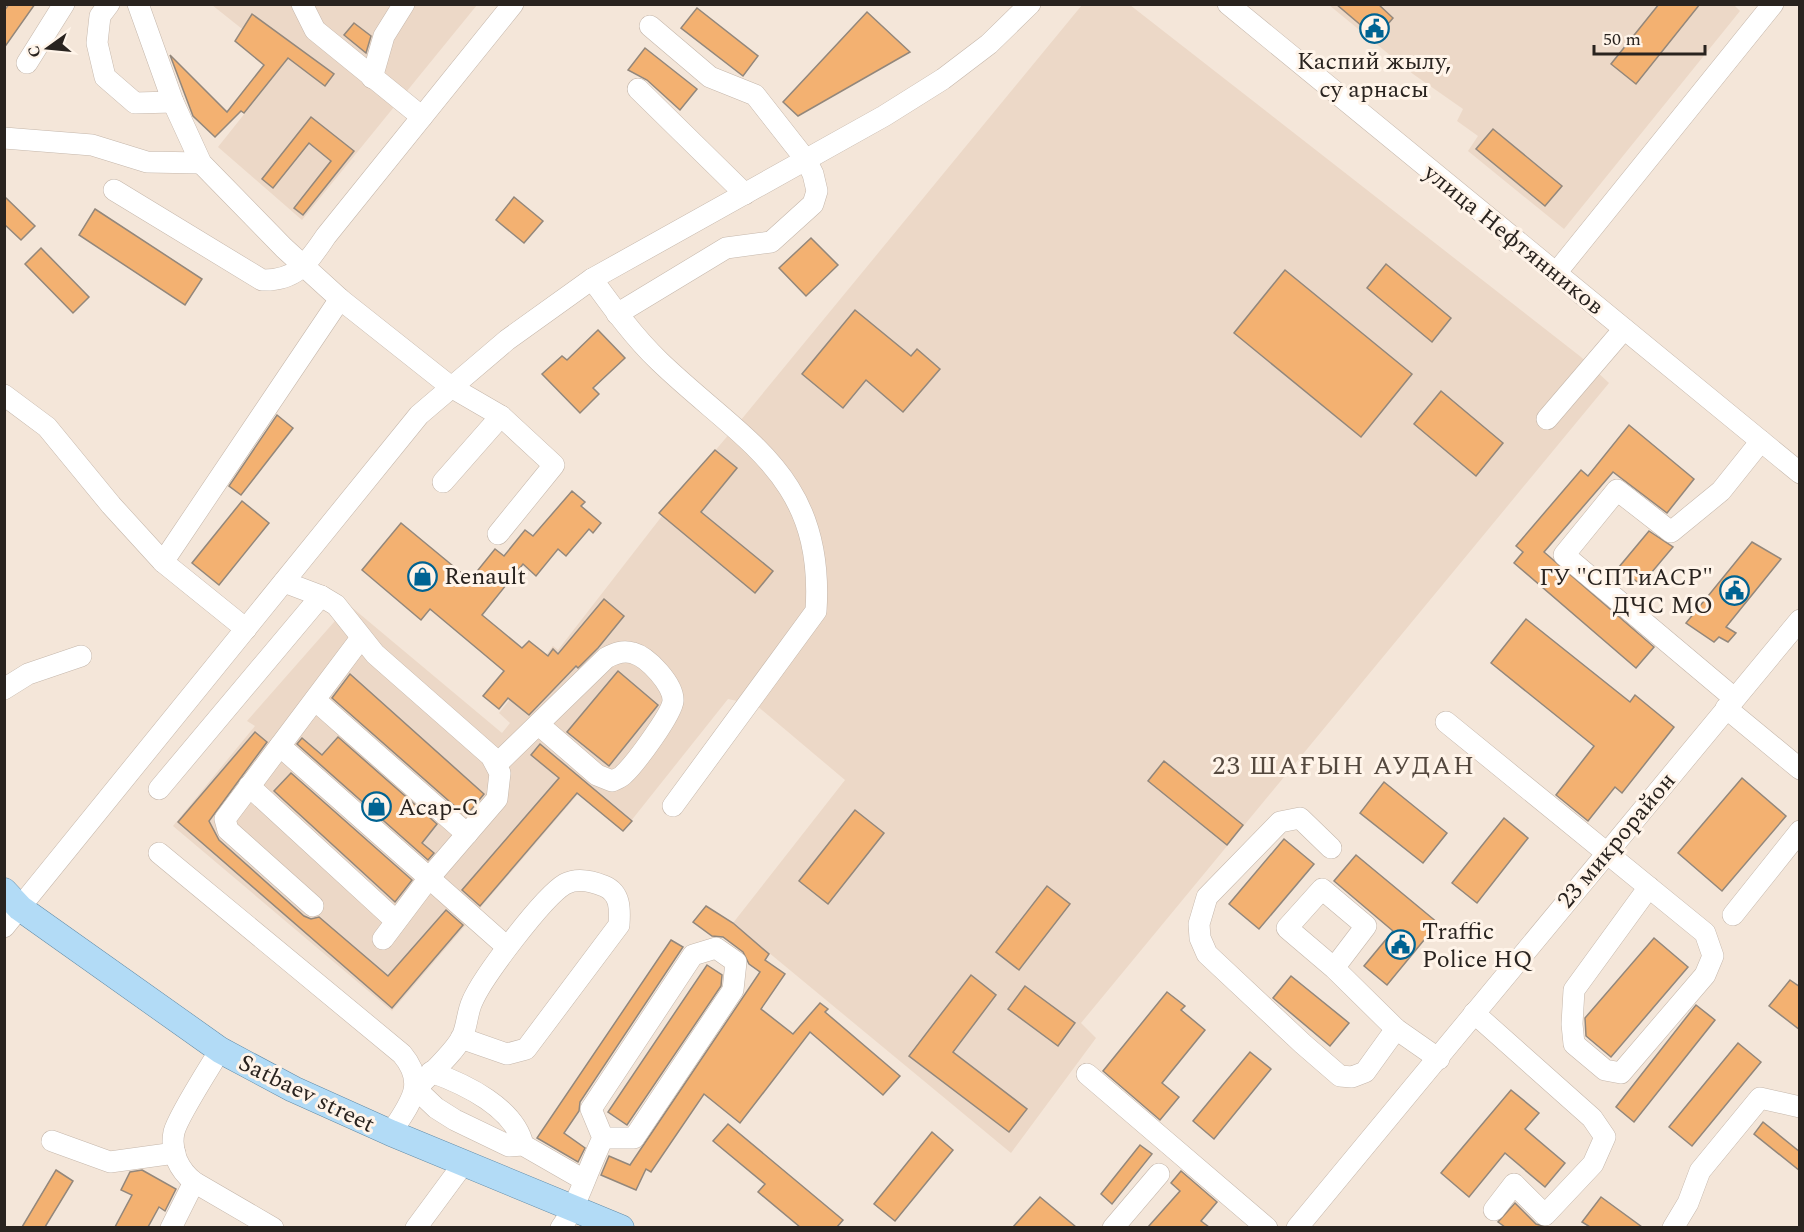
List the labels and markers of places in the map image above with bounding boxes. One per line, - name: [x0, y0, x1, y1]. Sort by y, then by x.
- public building icon: Каспий жылу, су арнасы: [1358, 12, 1390, 44]
- place label: Каспий жылу, су арнасы: [1297, 44, 1451, 108]
- place label: Renault: [444, 559, 526, 595]
- shop icon: Renault: [407, 560, 439, 592]
- place label: ГУ "СПТиАСР" ДЧС МО: [1539, 560, 1713, 624]
- public building icon: ГУ "СПТиАСР" ДЧС МО: [1718, 575, 1750, 607]
- place label: Асар-С: [398, 790, 479, 826]
- shop icon: Асар-С: [361, 791, 393, 823]
- place label: Traffic Police HQ: [1422, 914, 1533, 978]
- public building icon: Traffic Police HQ: [1385, 929, 1417, 961]

